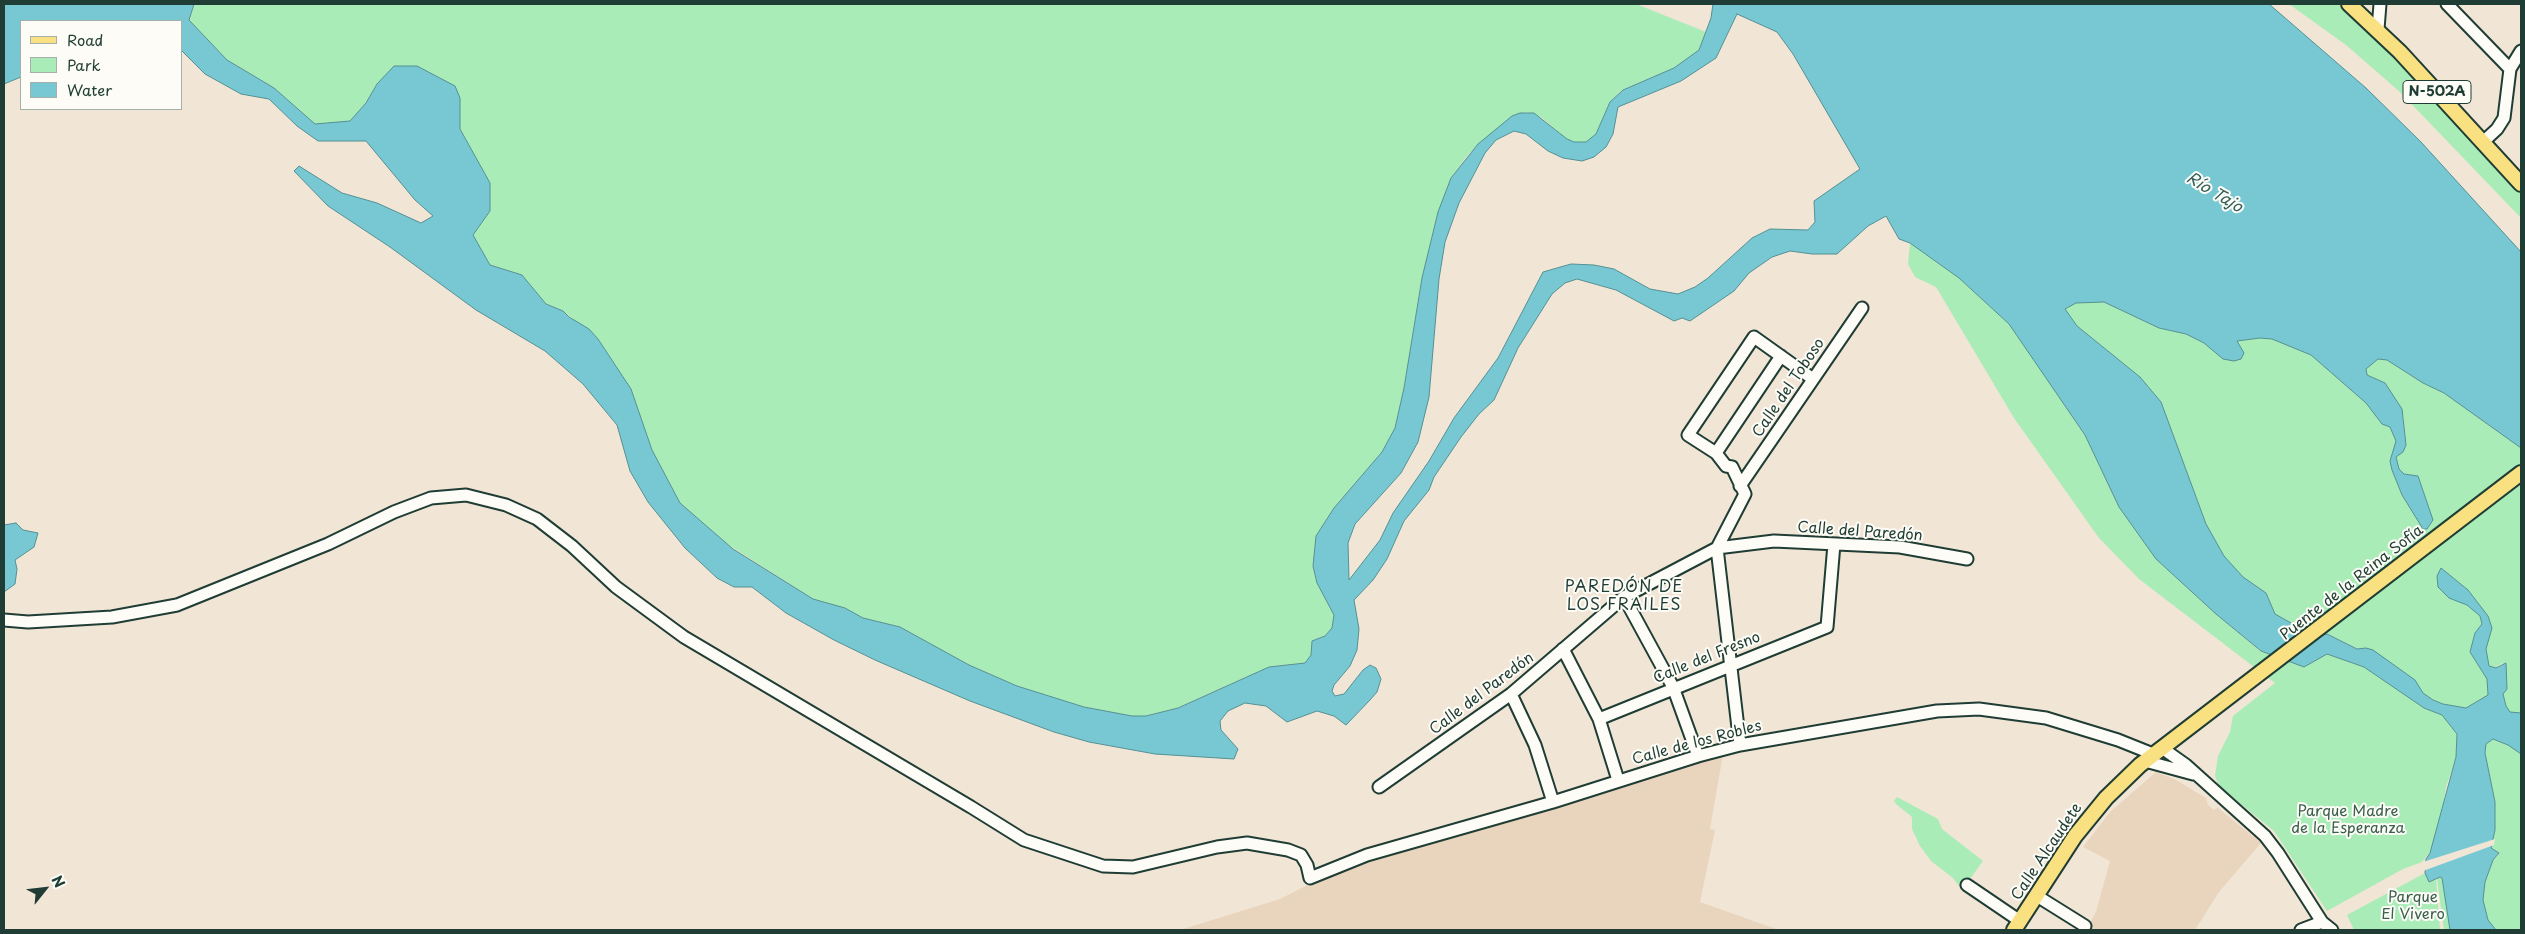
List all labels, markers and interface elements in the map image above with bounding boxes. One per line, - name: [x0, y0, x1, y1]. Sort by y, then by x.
- legend: [20, 20, 182, 110]
- text: Road: [67, 28, 103, 51]
- text: Park: [67, 53, 101, 76]
- text: Water: [67, 78, 112, 101]
- road number: N-502A: [2403, 80, 2471, 104]
- water label: Río Tajo: [2182, 169, 2246, 217]
- street label: Calle del Toboso: [1749, 335, 1829, 441]
- street label: Calle del Paredón: [1797, 519, 1923, 545]
- street label: Puente de la Reina Sofía: [2277, 522, 2427, 644]
- district label: PAREDÓN DE LOS FRAILES: [1564, 578, 1684, 616]
- street label: Calle del Fresno: [1651, 628, 1763, 688]
- street label: Calle del Paredón: [1426, 649, 1538, 739]
- street label: Calle de los Robles: [1630, 717, 1764, 769]
- street label: Calle Alcaudete: [2008, 800, 2086, 904]
- park label: Parque Madre de la Esperanza: [2291, 803, 2405, 838]
- north arrow: [20, 864, 70, 914]
- text: N: [47, 872, 70, 891]
- park label: Parque El Vivero: [2381, 889, 2445, 924]

